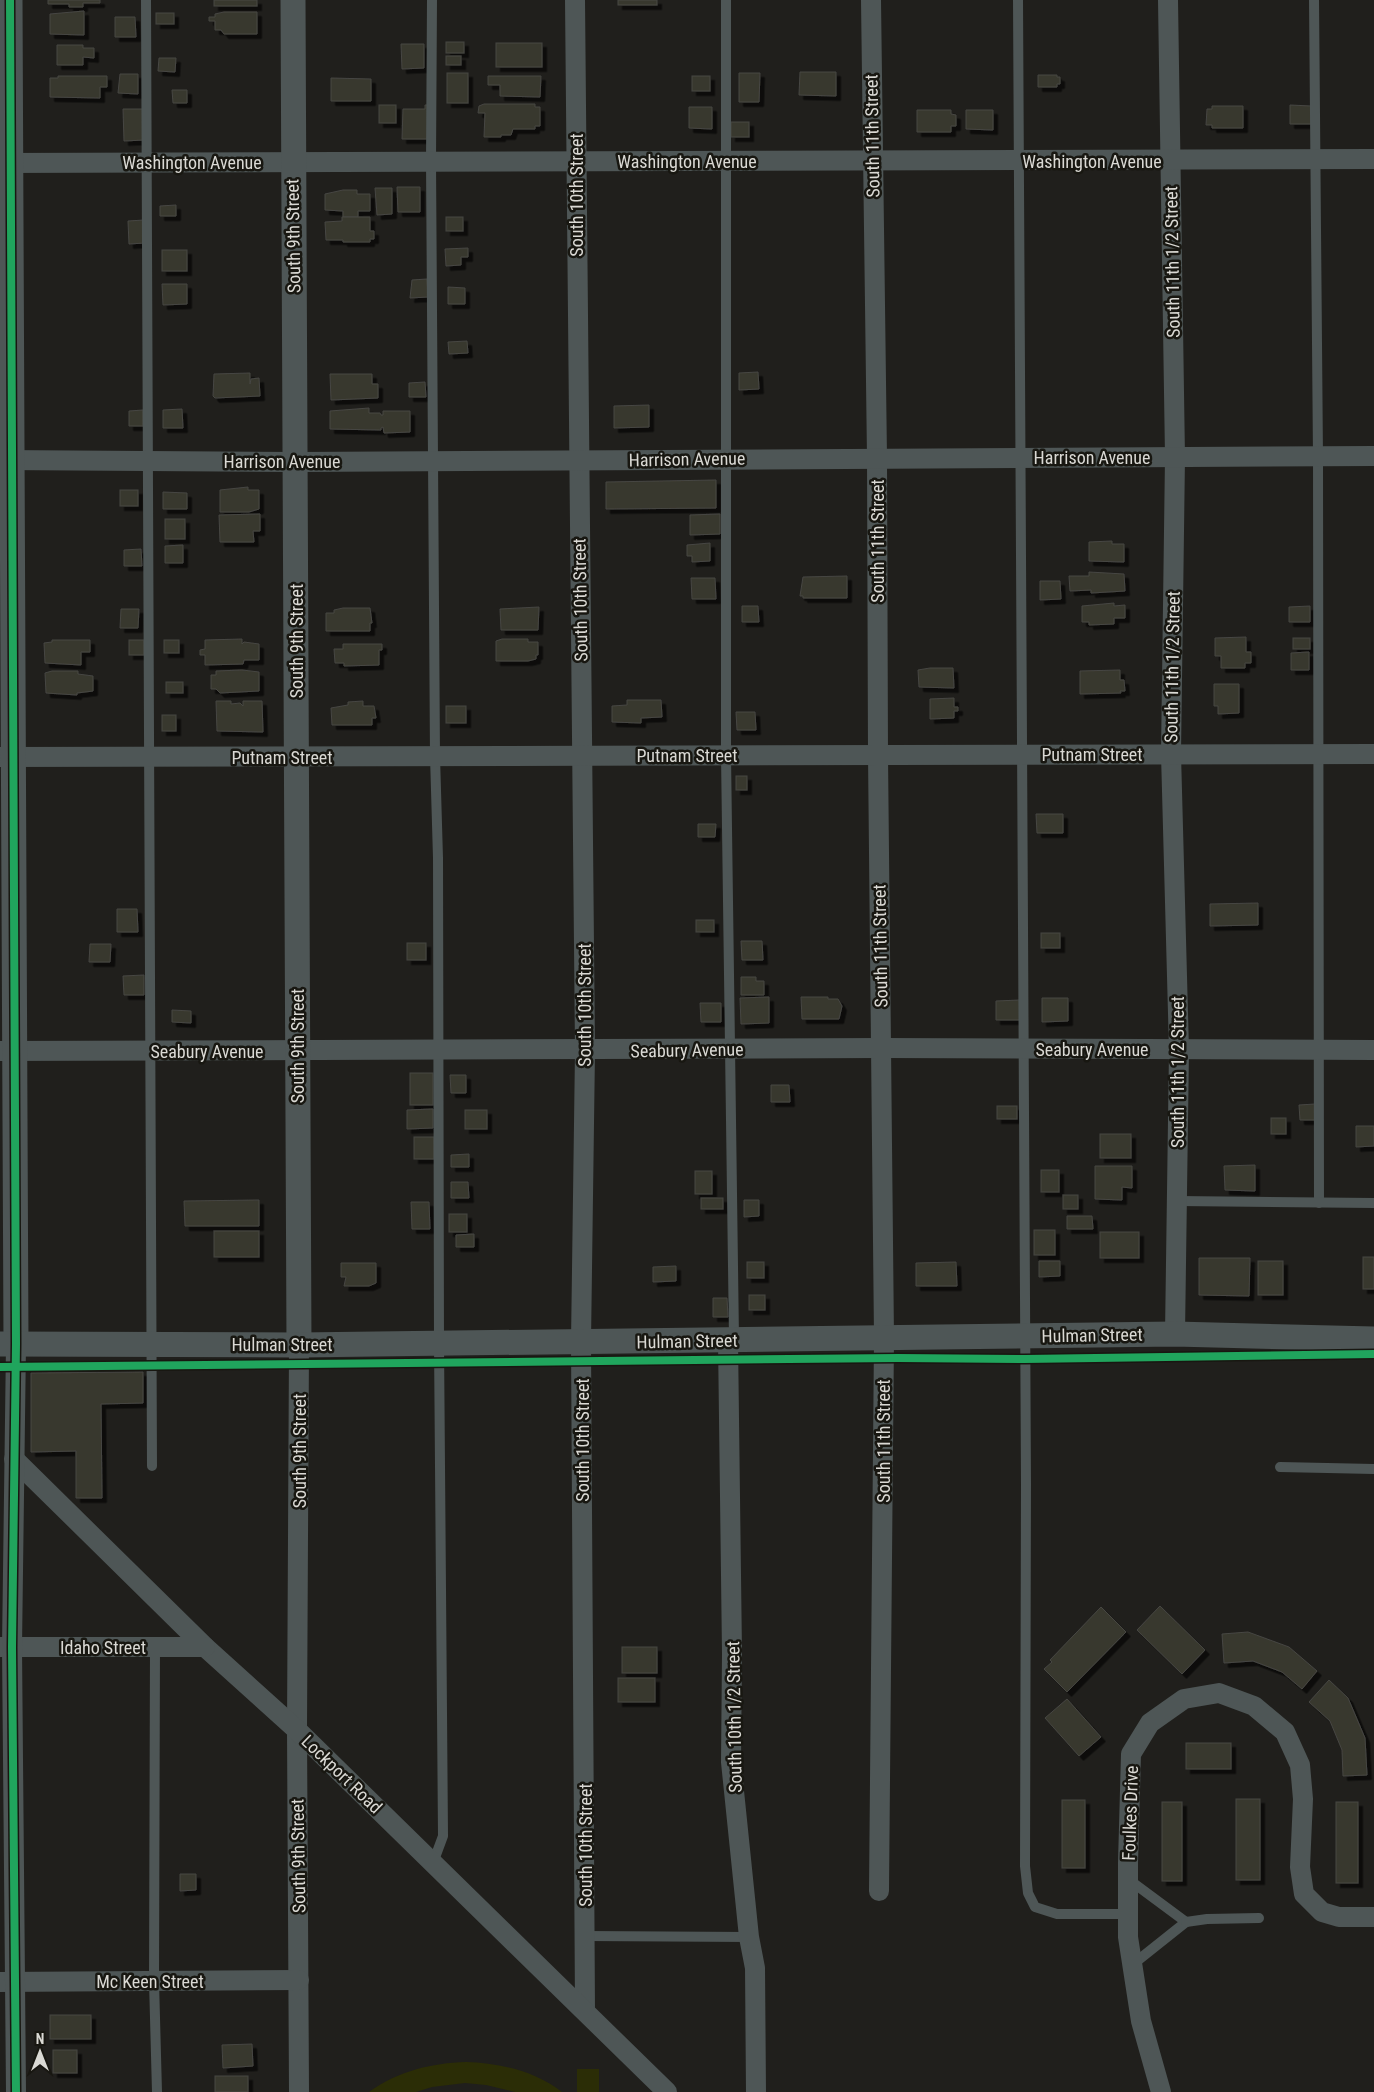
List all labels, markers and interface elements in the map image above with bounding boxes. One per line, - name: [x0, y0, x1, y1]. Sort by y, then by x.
- street label: South 11th Street: [860, 74, 884, 198]
- street label: South 10th Street: [566, 133, 587, 257]
- street label: Washington Avenue: [617, 151, 757, 172]
- street label: Washington Avenue: [1022, 151, 1162, 172]
- street label: Washington Avenue: [122, 152, 262, 173]
- street label: South 9th Street: [282, 179, 304, 293]
- street label: South 11th 1/2 Street: [1160, 186, 1184, 338]
- street label: Harrison Avenue: [628, 447, 746, 471]
- street label: Harrison Avenue: [1034, 447, 1150, 468]
- street label: Harrison Avenue: [224, 451, 340, 472]
- street label: South 11th Street: [867, 479, 888, 603]
- street label: South 10th Street: [568, 538, 592, 662]
- street label: South 9th Street: [286, 584, 307, 698]
- street label: South 11th 1/2 Street: [1160, 591, 1184, 743]
- street label: Putnam Street: [1041, 744, 1143, 765]
- street label: Putnam Street: [636, 745, 738, 766]
- street label: Putnam Street: [231, 747, 333, 768]
- street label: South 11th Street: [868, 884, 892, 1008]
- street label: South 10th Street: [574, 943, 595, 1067]
- street label: South 9th Street: [287, 989, 308, 1103]
- street label: South 11th 1/2 Street: [1167, 996, 1188, 1148]
- street label: Seabury Avenue: [630, 1039, 744, 1061]
- street label: Seabury Avenue: [1035, 1039, 1149, 1060]
- street label: Seabury Avenue: [150, 1041, 264, 1062]
- street label: Hulman Street: [1041, 1324, 1143, 1346]
- street label: Hulman Street: [636, 1330, 738, 1352]
- street label: Hulman Street: [231, 1334, 333, 1355]
- street label: South 10th Street: [572, 1378, 593, 1502]
- street label: South 11th Street: [873, 1379, 894, 1503]
- street label: South 9th Street: [289, 1394, 310, 1508]
- street label: Idaho Street: [60, 1637, 146, 1658]
- street label: South 10th 1/2 Street: [722, 1641, 746, 1793]
- street label: Lockport Road: [297, 1731, 387, 1817]
- street label: Foulkes Drive: [1118, 1765, 1142, 1861]
- street label: South 10th Street: [575, 1783, 596, 1907]
- street label: South 9th Street: [287, 1799, 309, 1913]
- street label: Mc Keen Street: [96, 1971, 204, 1992]
- north arrow: [15, 2027, 65, 2077]
- text: N: [36, 2031, 44, 2047]

